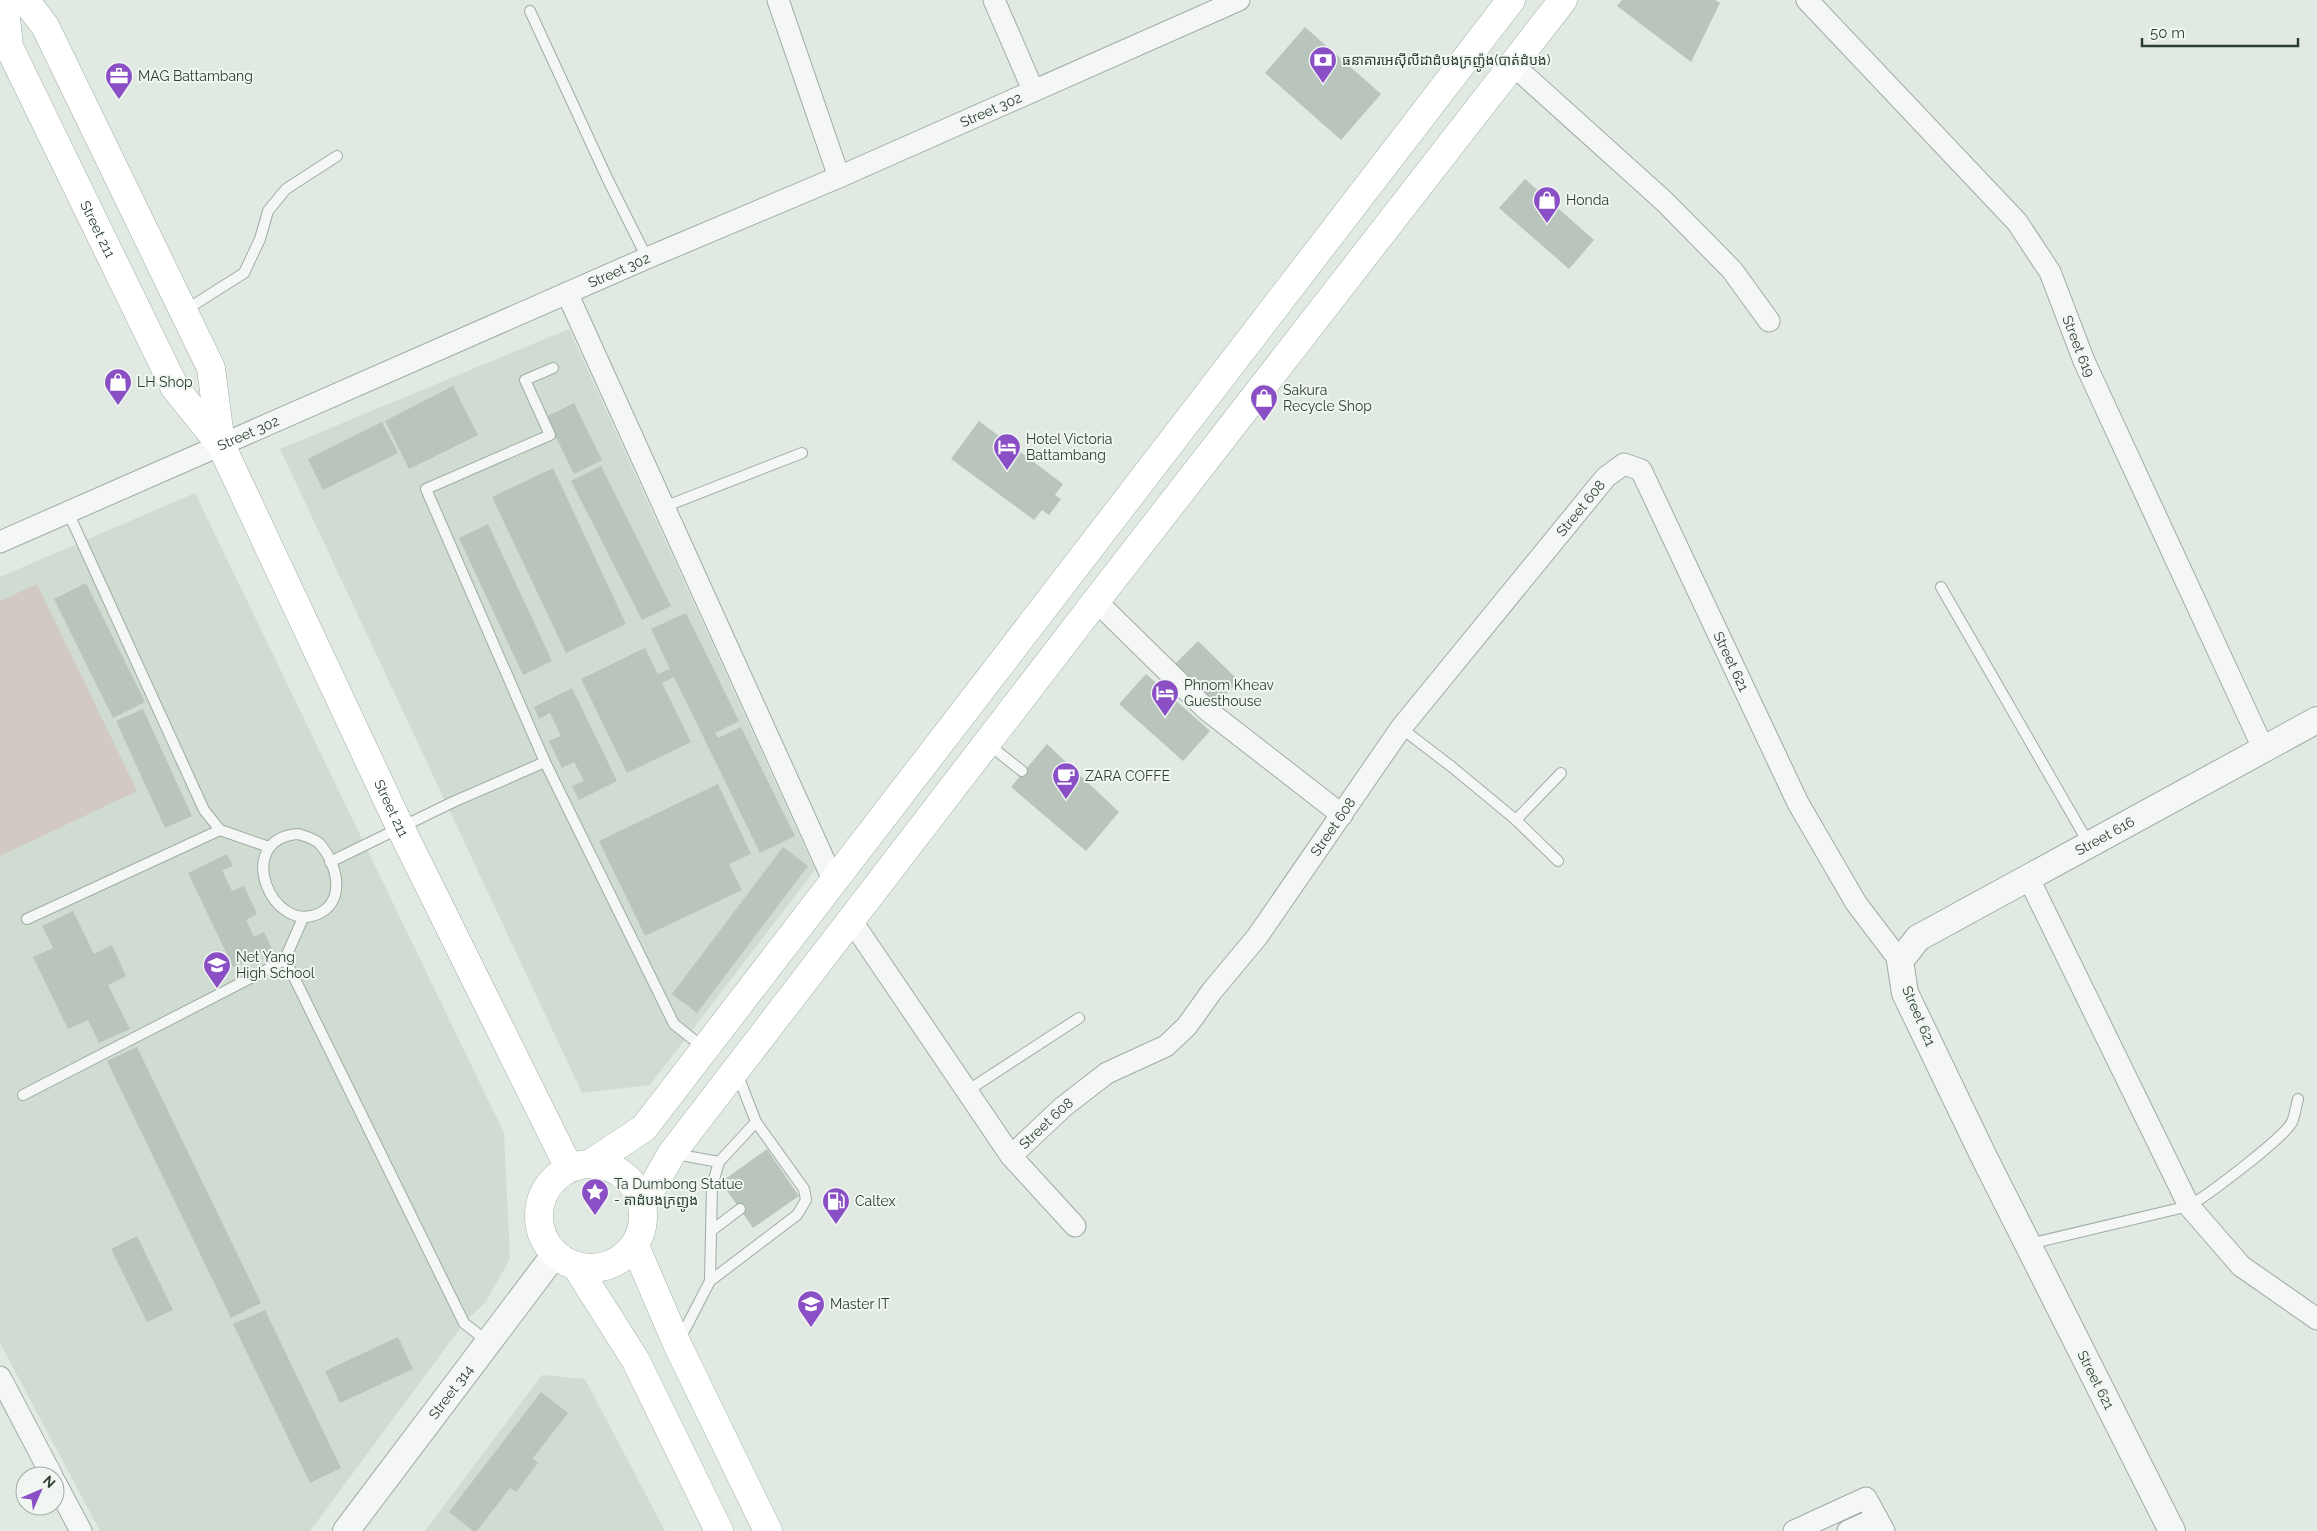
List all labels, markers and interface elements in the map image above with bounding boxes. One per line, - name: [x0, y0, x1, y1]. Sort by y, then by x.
- scale bar: [2142, 15, 2298, 47]
- text: 50 m: [2150, 24, 2185, 42]
- bank icon: ធនាគារអេស៊ីលីដាដំបងក្រញ៉ូង(បាត់ដំបង): [1308, 45, 1338, 84]
- place label: ធនាគារអេស៊ីលីដាដំបងក្រញ៉ូង(បាត់ដំបង): [1342, 52, 1551, 72]
- office icon: MAG Battambang: [104, 61, 134, 100]
- place label: MAG Battambang: [138, 68, 253, 84]
- street label: Street 302: [958, 89, 1024, 130]
- shop icon: Honda: [1532, 185, 1562, 224]
- place label: Honda: [1566, 192, 1609, 208]
- street label: Street 211: [77, 198, 118, 261]
- street label: Street 302: [586, 250, 652, 291]
- street label: Street 619: [2059, 313, 2098, 380]
- shop icon: LH Shop: [103, 367, 133, 406]
- place label: LH Shop: [137, 374, 193, 390]
- place label: Sakura Recycle Shop: [1283, 382, 1372, 414]
- shop icon: Sakura Recycle Shop: [1249, 383, 1279, 422]
- street label: Street 302: [215, 413, 281, 454]
- place label: Hotel Victoria Battambang: [1026, 431, 1112, 463]
- hotel icon: Hotel Victoria Battambang: [992, 432, 1022, 471]
- street label: Street 608: [1553, 477, 1608, 539]
- street label: Street 621: [1710, 629, 1752, 694]
- place label: Phnom Kheav Guesthouse: [1184, 677, 1275, 709]
- hotel icon: Phnom Kheav Guesthouse: [1150, 678, 1180, 717]
- cafe icon: ZARA COFFE: [1051, 761, 1081, 800]
- place label: ZARA COFFE: [1085, 768, 1170, 784]
- street label: Street 211: [371, 777, 412, 840]
- street label: Street 608: [1307, 794, 1359, 859]
- street label: Street 616: [2072, 813, 2137, 859]
- place label: Net Yang High School: [236, 949, 315, 981]
- school or university icon: Net Yang High School: [202, 950, 232, 989]
- street label: Street 621: [1899, 983, 1939, 1049]
- street label: Street 608: [1016, 1094, 1076, 1152]
- place label: Ta Dumbong Statue - តាដំបងក្រញូង: [614, 1176, 743, 1212]
- place icon: Ta Dumbong Statue - តាដំបងក្រញូង: [580, 1177, 610, 1216]
- fuel station icon: Caltex: [821, 1186, 851, 1225]
- place label: Caltex: [855, 1193, 896, 1209]
- school or university icon: Master IT: [796, 1289, 826, 1328]
- place label: Master IT: [830, 1296, 890, 1312]
- street label: Street 621: [2074, 1348, 2118, 1412]
- street label: Street 314: [425, 1362, 477, 1422]
- north arrow: [15, 1466, 65, 1516]
- text: N: [40, 1472, 59, 1491]

